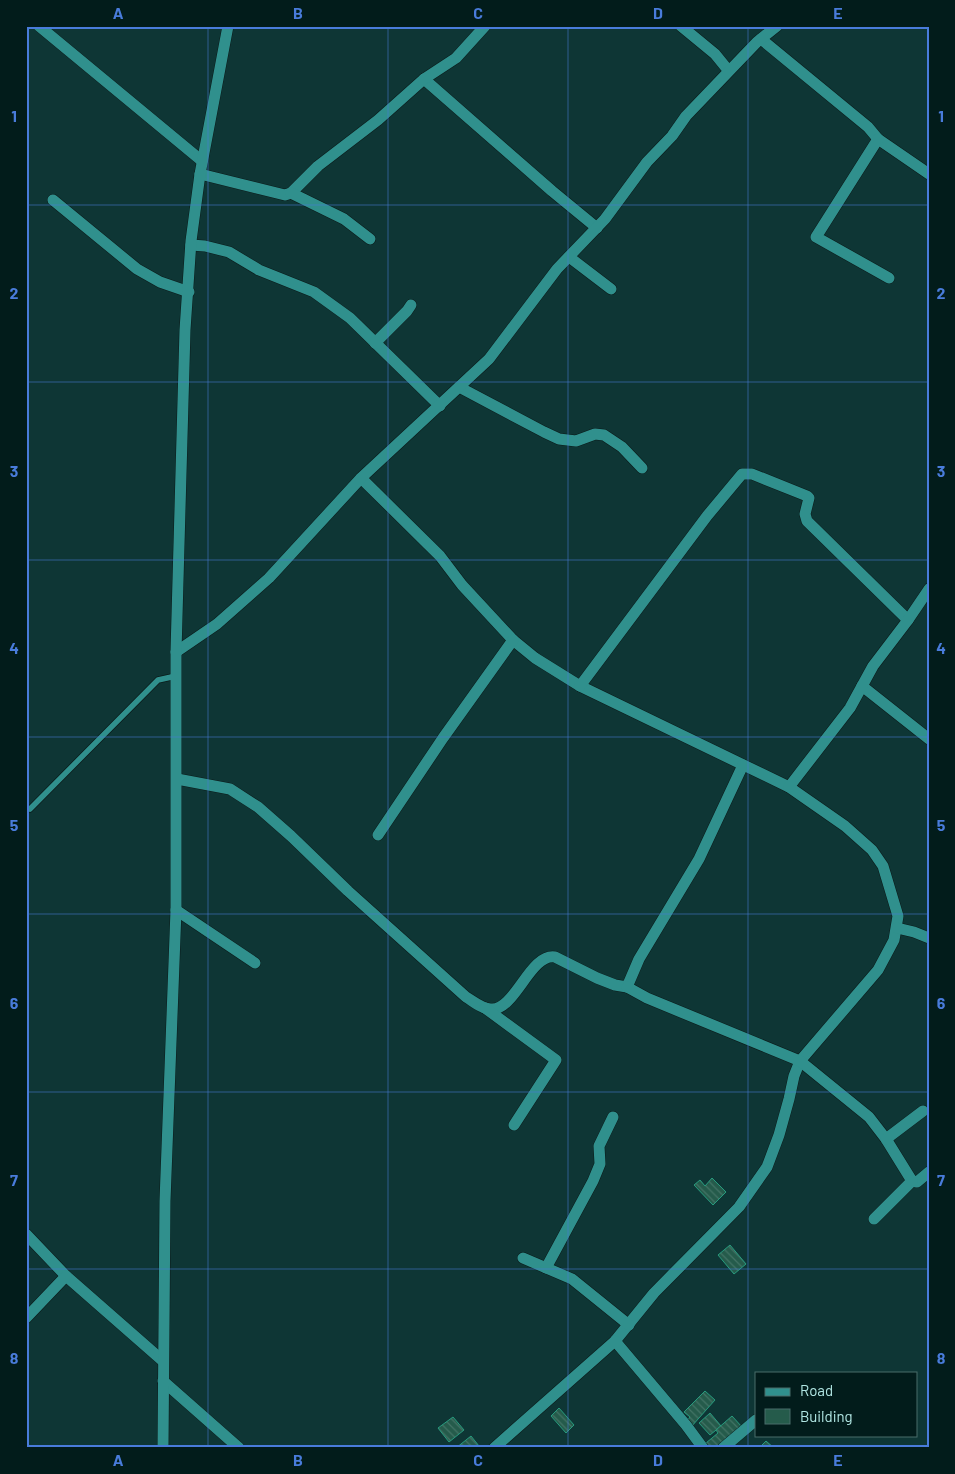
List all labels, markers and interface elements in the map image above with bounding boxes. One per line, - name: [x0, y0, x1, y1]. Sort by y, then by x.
- text: A: [113, 3, 124, 22]
- text: B: [293, 3, 303, 22]
- text: C: [473, 3, 483, 22]
- text: D: [653, 3, 663, 22]
- text: E: [833, 3, 843, 22]
- text: 1: [11, 106, 17, 125]
- text: 1: [938, 106, 944, 125]
- text: 2: [10, 283, 19, 302]
- text: 2: [937, 283, 946, 302]
- text: 3: [10, 461, 18, 480]
- text: 3: [937, 461, 945, 480]
- text: 4: [9, 638, 19, 657]
- text: 4: [936, 638, 946, 657]
- text: 5: [10, 815, 19, 834]
- text: 5: [937, 815, 946, 834]
- text: 6: [10, 993, 19, 1012]
- text: 6: [937, 993, 946, 1012]
- text: 7: [10, 1170, 18, 1189]
- text: 7: [937, 1170, 945, 1189]
- text: 8: [10, 1348, 19, 1367]
- text: 8: [937, 1348, 946, 1367]
- legend: [755, 1372, 918, 1436]
- text: Road: [800, 1381, 833, 1399]
- text: Building: [800, 1407, 853, 1425]
- text: A: [113, 1450, 124, 1469]
- text: B: [293, 1450, 303, 1469]
- text: C: [473, 1450, 483, 1469]
- text: D: [653, 1450, 663, 1469]
- text: E: [833, 1450, 843, 1469]

